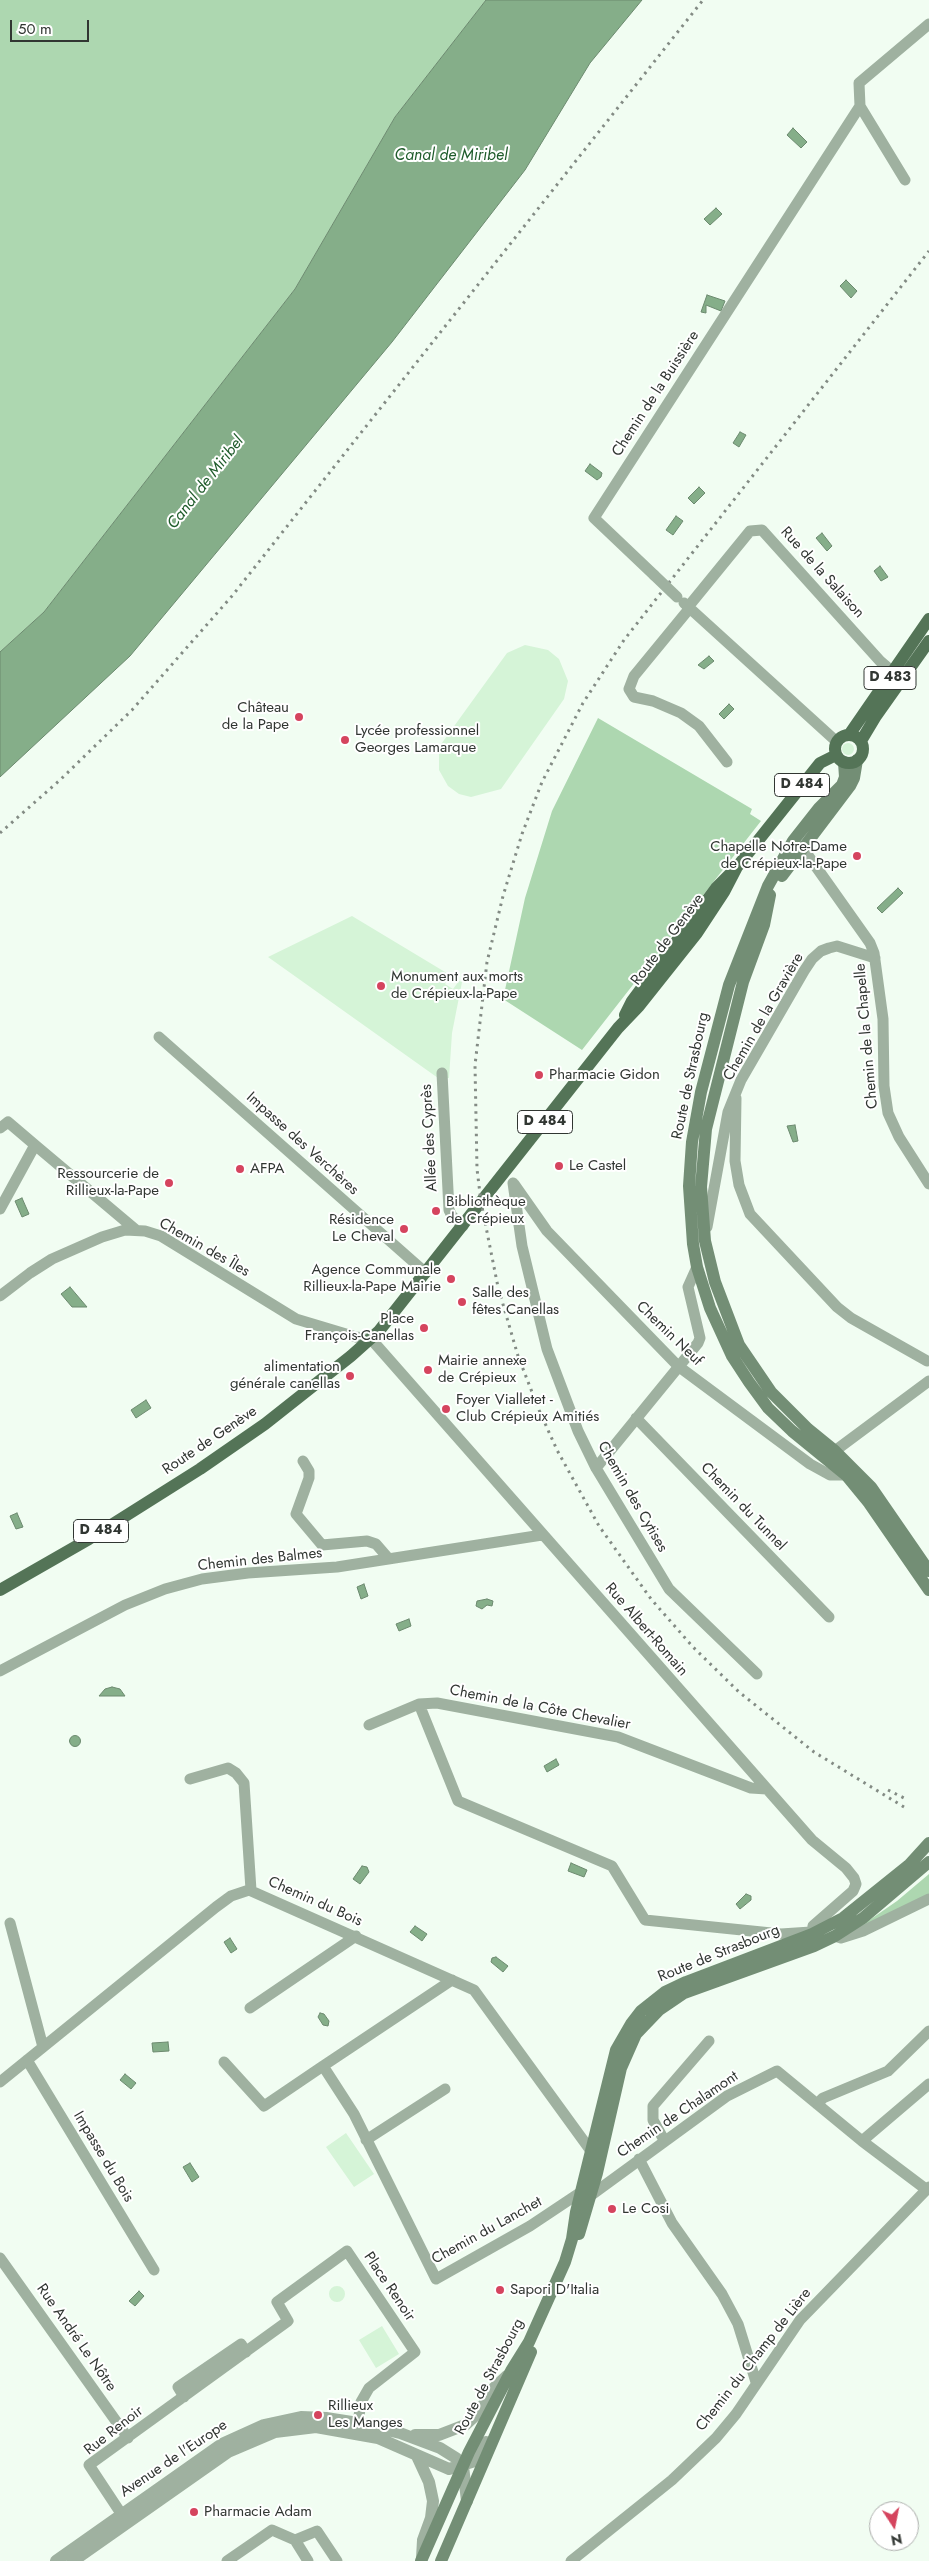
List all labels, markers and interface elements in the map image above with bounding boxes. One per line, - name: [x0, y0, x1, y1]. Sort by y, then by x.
- scale bar: [12, 10, 91, 42]
- text: 50 m: [18, 18, 52, 40]
- water label: Canal de Miribel: [395, 146, 507, 166]
- street label: Chemin de la Buissière: [609, 328, 703, 460]
- water label: Canal de Miribel: [164, 433, 248, 533]
- street label: Rue de la Salaison: [776, 524, 868, 622]
- road number: D 483: [864, 666, 916, 690]
- place label: Château de la Pape: [222, 699, 289, 734]
- marker: Château de la Pape: [293, 711, 305, 723]
- place label: Lycée professionnel Georges Lamarque: [355, 722, 479, 757]
- marker: Lycée professionnel Georges Lamarque: [339, 734, 351, 746]
- road number: D 484: [774, 774, 830, 796]
- place label: Chapelle Notre-Dame de Crépieux-la-Pape: [710, 838, 847, 873]
- marker: Chapelle Notre-Dame de Crépieux-la-Pape: [851, 850, 863, 862]
- street label: Route de Genève: [628, 891, 708, 989]
- street label: Chemin de la Gravière: [720, 950, 808, 1084]
- street label: Chemin de la Chapelle: [852, 962, 882, 1110]
- place label: Monument aux morts de Crépieux-la-Pape: [391, 968, 523, 1003]
- marker: Monument aux morts de Crépieux-la-Pape: [375, 980, 387, 992]
- street label: Route de Strasbourg: [669, 1011, 713, 1141]
- place label: Pharmacie Gidon: [549, 1066, 660, 1084]
- marker: Pharmacie Gidon: [533, 1069, 545, 1081]
- street label: Allée des Cyprès: [418, 1084, 442, 1192]
- street label: Impasse des Verchères: [242, 1089, 362, 1199]
- road number: D 484: [518, 1110, 572, 1134]
- place label: Le Castel: [569, 1157, 626, 1175]
- place label: AFPA: [250, 1160, 284, 1178]
- marker: Le Castel: [553, 1160, 565, 1172]
- marker: AFPA: [234, 1163, 246, 1175]
- place label: Ressourcerie de Rillieux-la-Pape: [57, 1165, 159, 1200]
- marker: Ressourcerie de Rillieux-la-Pape: [163, 1177, 175, 1189]
- place label: Bibliothèque de Crépieux: [446, 1193, 526, 1228]
- marker: Bibliothèque de Crépieux: [430, 1205, 442, 1217]
- place label: Résidence Le Cheval: [329, 1211, 394, 1246]
- street label: Chemin des Îles: [156, 1215, 252, 1281]
- marker: Résidence Le Cheval: [398, 1223, 410, 1235]
- place label: Agence Communale Rillieux-la-Pape Mairie: [303, 1261, 441, 1296]
- marker: Agence Communale Rillieux-la-Pape Mairie: [445, 1273, 457, 1285]
- place label: Salle des fêtes Canellas: [472, 1284, 559, 1319]
- marker: Salle des fêtes Canellas: [456, 1296, 468, 1308]
- street label: Chemin Neuf: [632, 1298, 706, 1370]
- place label: Place François-Canellas: [305, 1310, 414, 1345]
- marker: Place François-Canellas: [418, 1322, 430, 1334]
- place label: Mairie annexe de Crépieux: [438, 1352, 527, 1387]
- place label: alimentation générale canellas: [230, 1358, 340, 1393]
- marker: Mairie annexe de Crépieux: [422, 1364, 434, 1376]
- marker: alimentation générale canellas: [344, 1370, 356, 1382]
- place label: Foyer Vialletet - Club Crépieux Amitiés: [456, 1391, 599, 1426]
- street label: Route de Genève: [159, 1403, 261, 1479]
- marker: Foyer Vialletet - Club Crépieux Amitiés: [440, 1403, 452, 1415]
- street label: Chemin des Cytises: [593, 1438, 671, 1556]
- street label: Chemin du Tunnel: [696, 1459, 790, 1555]
- road number: D 484: [74, 1520, 128, 1542]
- street label: Chemin des Balmes: [197, 1545, 323, 1575]
- street label: Rue Albert-Romain: [601, 1580, 691, 1680]
- street label: Chemin de la Côte Chevalier: [448, 1682, 632, 1734]
- street label: Chemin du Bois: [265, 1873, 365, 1931]
- street label: Route de Strasbourg: [656, 1921, 782, 1987]
- street label: Chemin de Chalamont: [614, 2068, 742, 2162]
- street label: Impasse du Bois: [69, 2108, 137, 2206]
- street label: Chemin du Lanchet: [429, 2193, 545, 2269]
- place label: Le Cosi: [622, 2200, 669, 2218]
- marker: Le Cosi: [606, 2203, 618, 2215]
- street label: Place Renoir: [359, 2249, 419, 2325]
- street label: Rue André Le Nôtre: [32, 2281, 120, 2395]
- place label: Sapori D'Italia: [510, 2281, 599, 2299]
- marker: Sapori D'Italia: [494, 2284, 506, 2296]
- street label: Chemin du Champ de Lière: [693, 2285, 815, 2435]
- street label: Route de Strasbourg: [452, 2316, 528, 2438]
- place label: Rillieux Les Manges: [328, 2397, 403, 2432]
- street label: Rue Renoir: [81, 2402, 147, 2460]
- marker: Rillieux Les Manges: [312, 2409, 324, 2421]
- street label: Avenue de l'Europe: [117, 2417, 231, 2501]
- north arrow: [869, 2501, 919, 2551]
- place label: Pharmacie Adam: [204, 2503, 312, 2521]
- marker: Pharmacie Adam: [188, 2506, 200, 2518]
- text: N: [889, 2529, 904, 2551]

